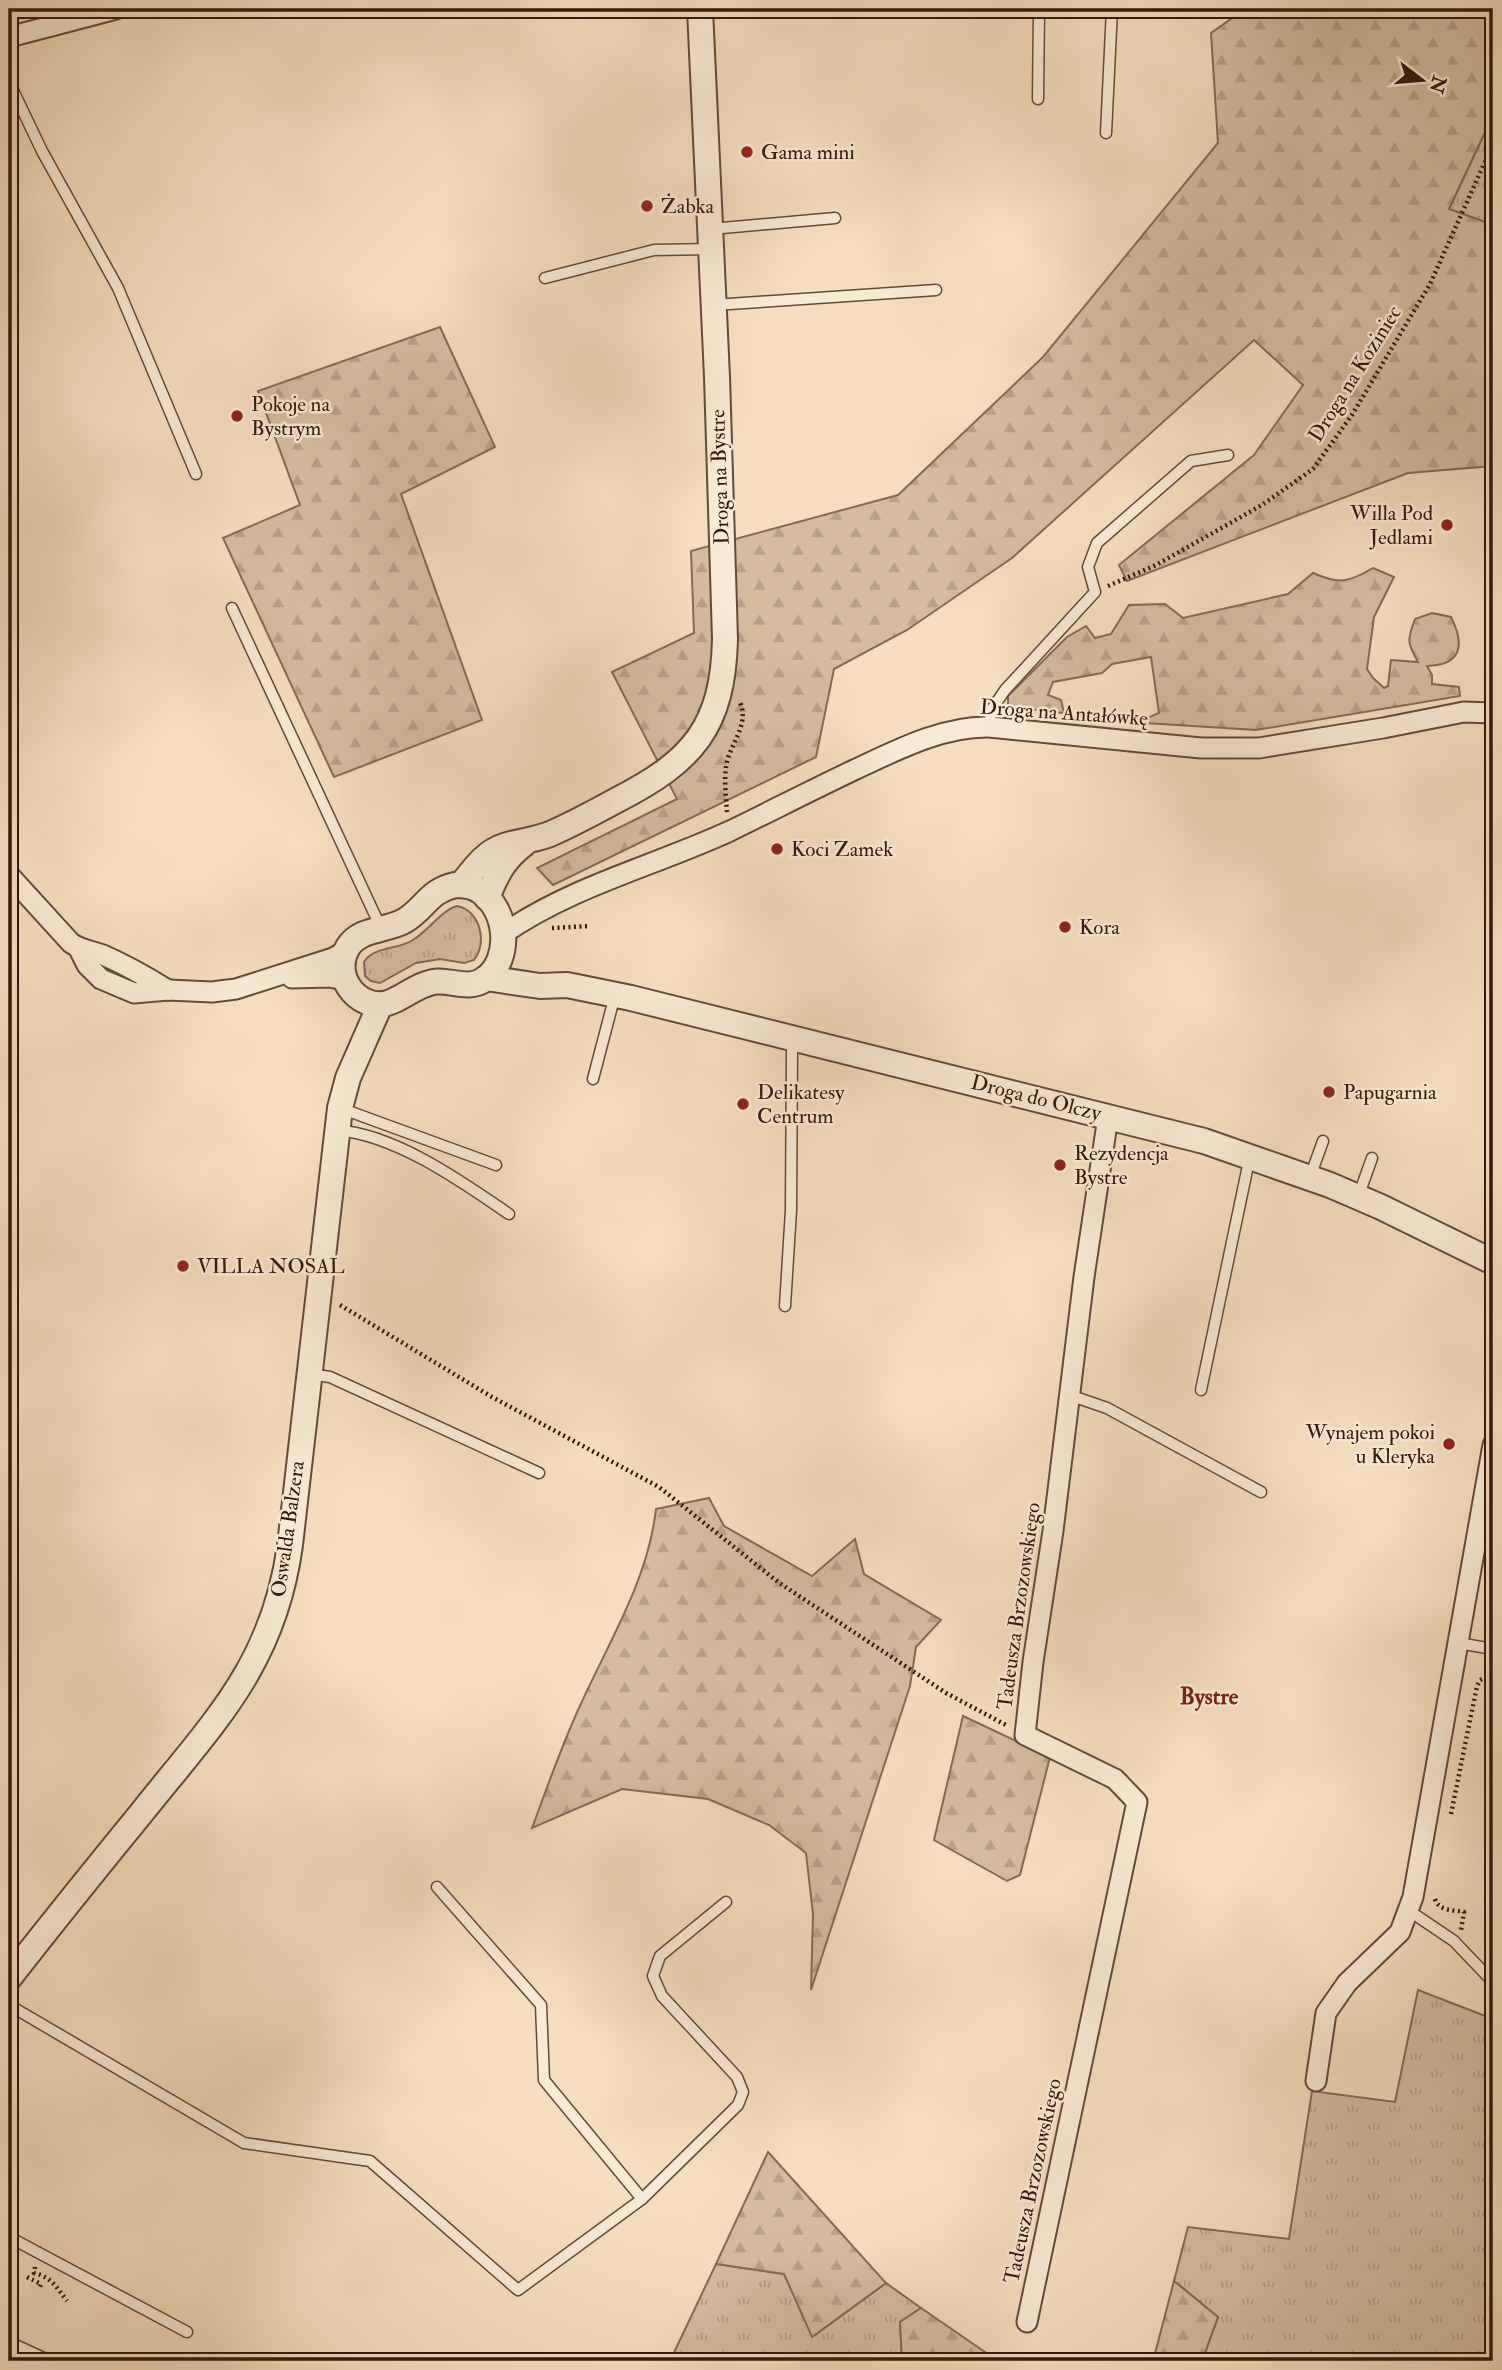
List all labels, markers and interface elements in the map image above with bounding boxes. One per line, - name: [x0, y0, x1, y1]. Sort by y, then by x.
- north arrow: [1386, 46, 1456, 116]
- text: N: [1423, 72, 1452, 97]
- place label: Gama mini: [761, 139, 855, 166]
- marker: Gama mini: [739, 144, 755, 160]
- place label: Żabka: [661, 193, 714, 220]
- marker: Żabka: [639, 198, 655, 214]
- street label: Droga na Koziniec: [1302, 300, 1408, 447]
- place label: Pokoje na Bystrym: [251, 391, 330, 442]
- marker: Pokoje na Bystrym: [229, 408, 245, 424]
- street label: Droga na Bystre: [704, 408, 736, 545]
- place label: Willa Pod Jedlami: [1349, 500, 1434, 551]
- marker: Willa Pod Jedlami: [1439, 517, 1455, 533]
- street label: Droga na Antałówkę: [979, 694, 1149, 732]
- place label: Koci Zamek: [791, 836, 893, 863]
- marker: Koci Zamek: [769, 841, 785, 857]
- place label: Kora: [1079, 914, 1120, 941]
- marker: Kora: [1057, 919, 1073, 935]
- street label: Droga do Olczy: [968, 1069, 1105, 1127]
- place label: Delikatesy Centrum: [757, 1079, 845, 1130]
- place label: Papugarnia: [1343, 1079, 1437, 1106]
- marker: Papugarnia: [1321, 1084, 1337, 1100]
- marker: Delikatesy Centrum: [735, 1096, 751, 1112]
- place label: Rezydencja Bystre: [1074, 1140, 1169, 1191]
- marker: Rezydencja Bystre: [1052, 1157, 1068, 1173]
- place label: VILLA NOSAL: [197, 1253, 345, 1280]
- marker: VILLA NOSAL: [175, 1258, 191, 1274]
- place label: Wynajem pokoi u Kleryka: [1305, 1419, 1435, 1470]
- marker: Wynajem pokoi u Kleryka: [1441, 1436, 1457, 1452]
- street label: Oswalda Balzera: [265, 1459, 311, 1599]
- street label: Tadeusza Brzozowskiego: [991, 1501, 1047, 1711]
- district label: Bystre: [1180, 1682, 1239, 1712]
- street label: Tadeusza Brzozowskiego: [998, 2076, 1068, 2286]

